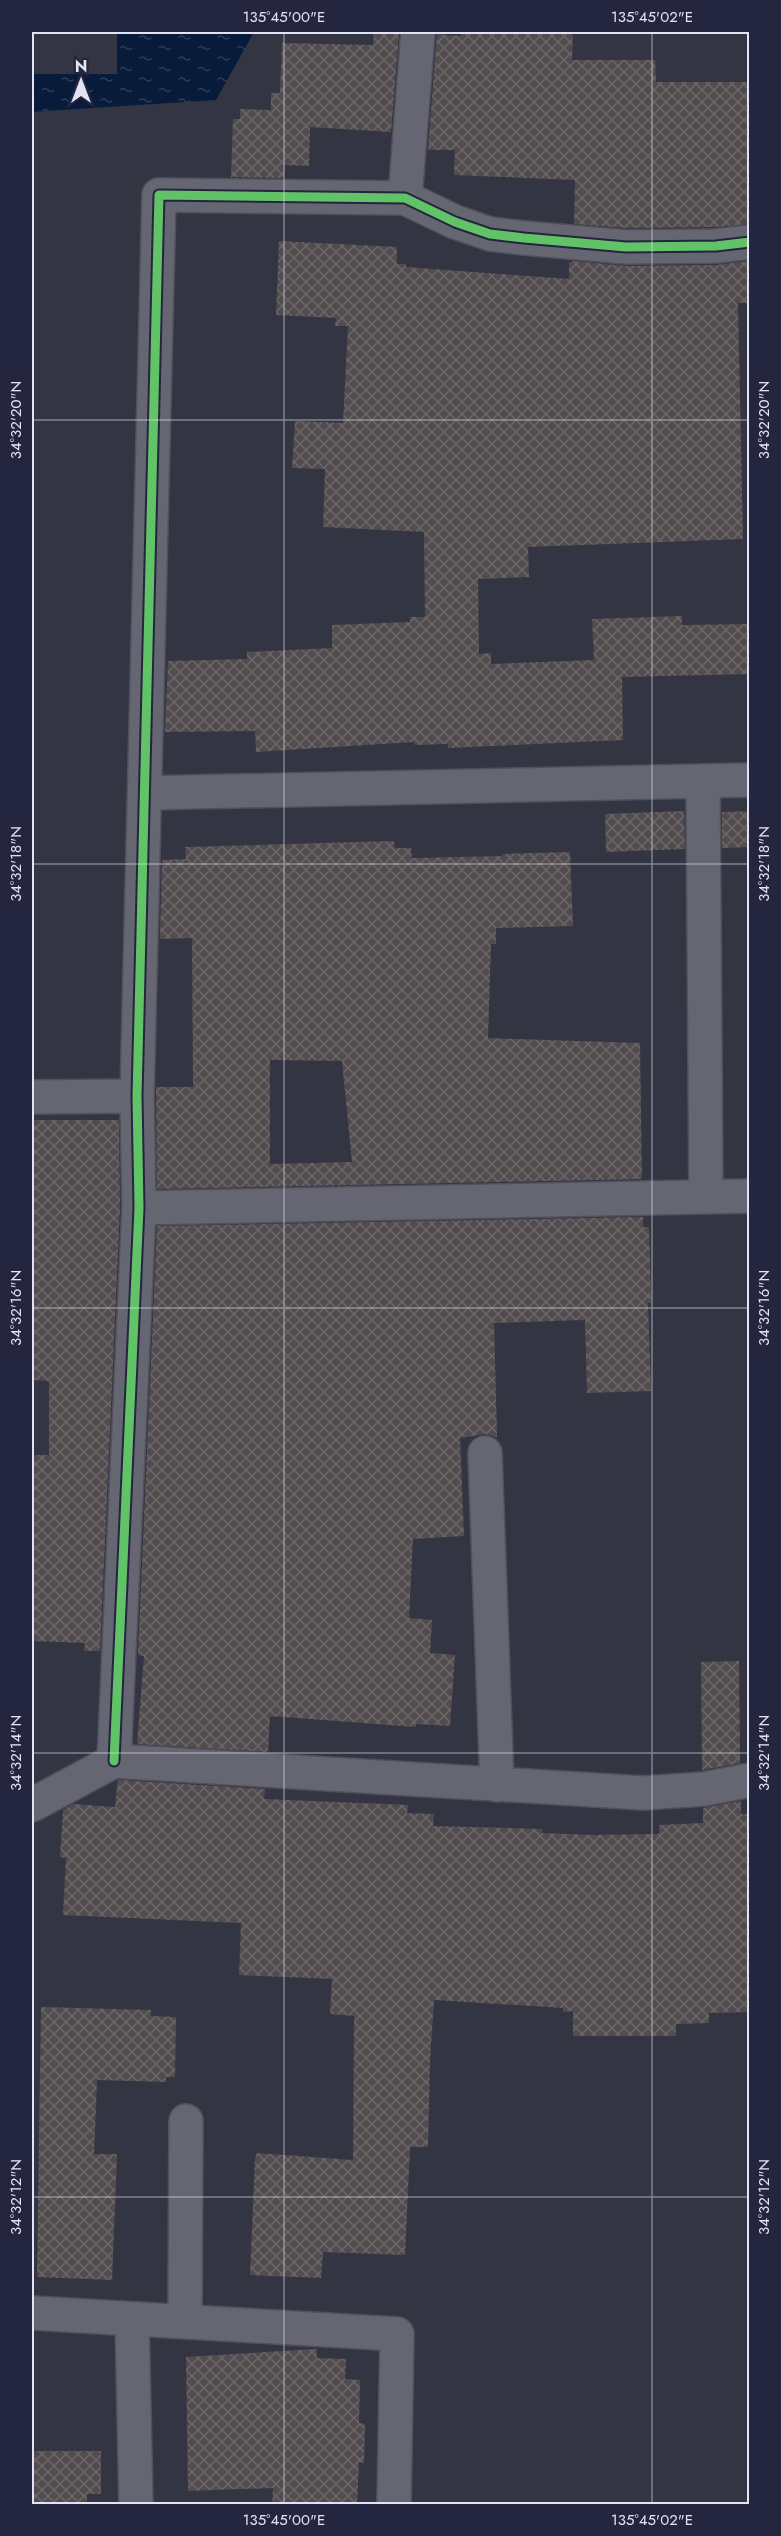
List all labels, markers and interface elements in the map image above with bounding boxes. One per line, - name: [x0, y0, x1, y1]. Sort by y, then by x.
- text: 135°45'00"E: [243, 6, 325, 28]
- text: 135°45'02"E: [611, 6, 693, 28]
- north arrow: [51, 51, 111, 111]
- text: N: [75, 55, 87, 78]
- text: 34°32'20"N: [5, 381, 27, 459]
- text: 34°32'20"N: [753, 381, 775, 459]
- text: 34°32'18"N: [5, 826, 27, 902]
- text: 34°32'18"N: [753, 826, 775, 902]
- text: 34°32'16"N: [5, 1270, 27, 1346]
- text: 34°32'16"N: [753, 1270, 775, 1346]
- text: 34°32'14"N: [5, 1715, 27, 1791]
- text: 34°32'14"N: [753, 1715, 775, 1791]
- text: 34°32'12"N: [5, 2159, 27, 2235]
- text: 34°32'12"N: [753, 2159, 775, 2235]
- text: 135°45'00"E: [243, 2509, 325, 2531]
- text: 135°45'02"E: [611, 2509, 693, 2531]

